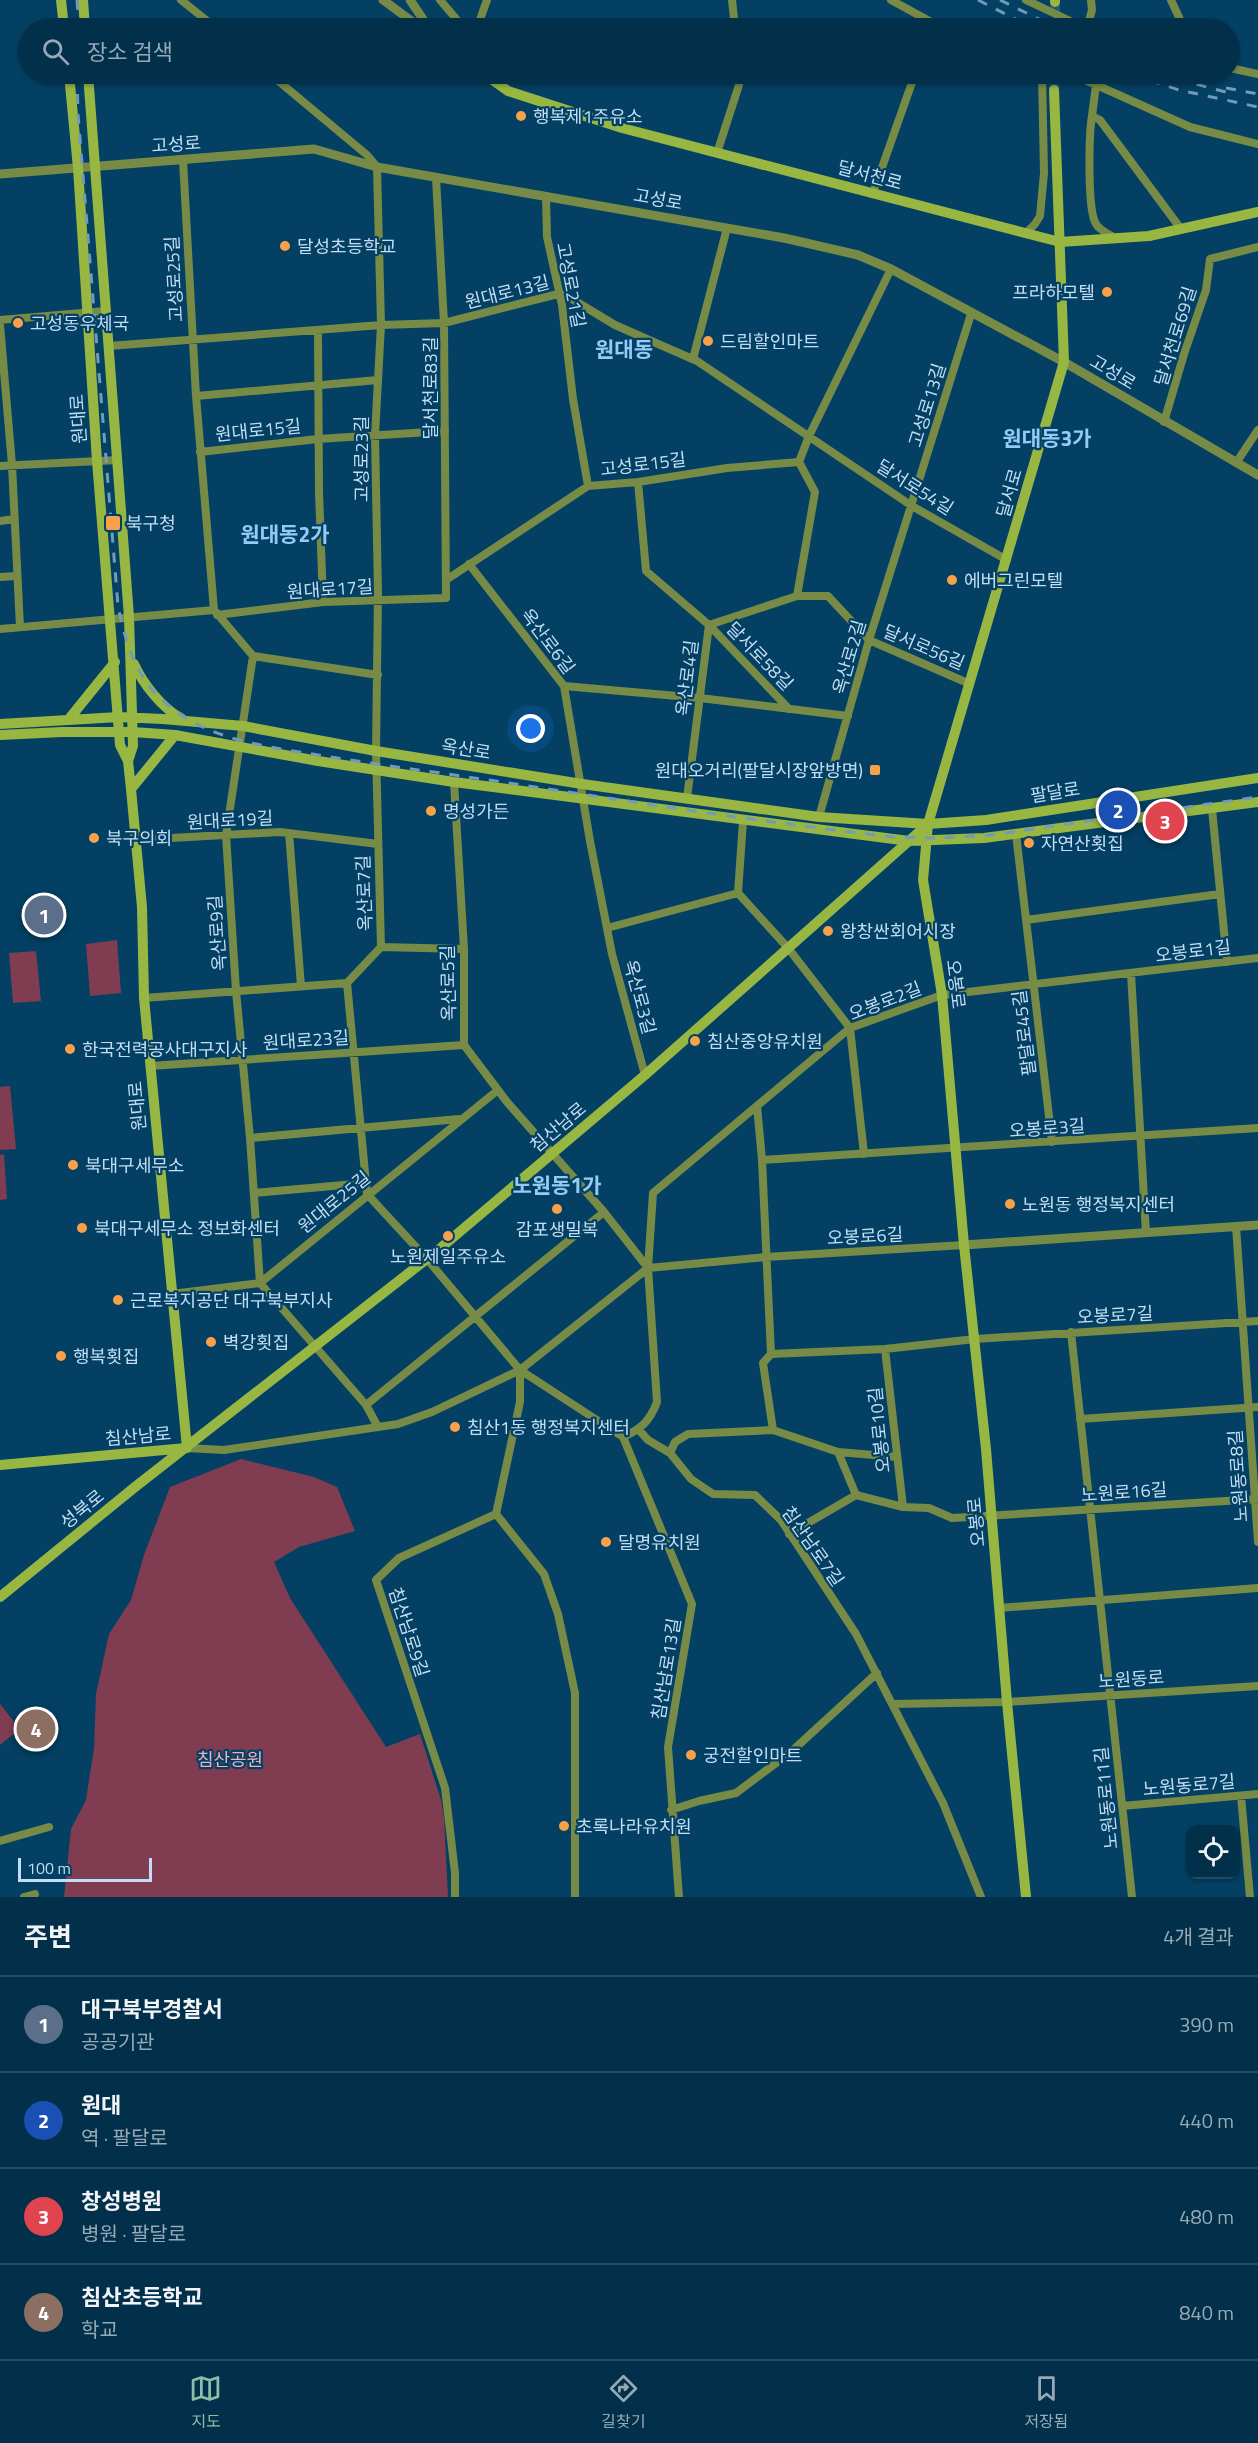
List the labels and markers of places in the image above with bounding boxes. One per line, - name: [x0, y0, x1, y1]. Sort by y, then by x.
- place label: 행복제1주유소: [533, 103, 642, 130]
- marker: 행복제1주유소: [514, 109, 528, 123]
- place label: 달성초등학교: [297, 233, 396, 260]
- marker: 달성초등학교: [278, 239, 292, 253]
- place label: 프라하모텔: [1012, 279, 1095, 306]
- marker: 프라하모텔: [1100, 285, 1114, 299]
- place label: 고성동우체국: [30, 310, 129, 337]
- marker: 고성동우체국: [11, 316, 25, 330]
- place label: 드림할인마트: [720, 328, 819, 355]
- marker: 드림할인마트: [701, 334, 715, 348]
- place label: 북구청: [126, 510, 176, 537]
- marker: 북구청: [104, 514, 122, 532]
- place label: 에버그린모텔: [964, 567, 1063, 594]
- marker: 에버그린모텔: [945, 573, 959, 587]
- place label: 원대오거리(팔달시장앞방면): [655, 757, 863, 784]
- marker: 원대오거리(팔달시장앞방면): [868, 763, 882, 777]
- pin: 2: [1098, 788, 1138, 832]
- place label: 명성가든: [443, 798, 509, 825]
- pin: 3: [1146, 798, 1184, 844]
- marker: 명성가든: [424, 804, 438, 818]
- place label: 북구의회: [106, 825, 172, 852]
- place label: 자연산횟집: [1041, 830, 1124, 857]
- marker: 북구의회: [87, 831, 101, 845]
- marker: 자연산횟집: [1022, 836, 1036, 850]
- pin: 1: [24, 892, 63, 938]
- place label: 왕창싼회어시장: [840, 918, 956, 945]
- marker: 왕창싼회어시장: [821, 924, 835, 938]
- place label: 침산중앙유치원: [707, 1028, 823, 1055]
- marker: 침산중앙유치원: [688, 1034, 702, 1048]
- place label: 한국전력공사대구지사: [82, 1036, 248, 1063]
- marker: 한국전력공사대구지사: [63, 1042, 77, 1056]
- place label: 북대구세무소: [85, 1152, 184, 1179]
- marker: 북대구세무소: [66, 1158, 80, 1172]
- place label: 노원동 행정복지센터: [1022, 1191, 1175, 1218]
- marker: 노원동 행정복지센터: [1003, 1197, 1017, 1211]
- marker: 감포생밀복: [550, 1202, 564, 1216]
- place label: 북대구세무소 정보화센터: [94, 1215, 280, 1242]
- place label: 감포생밀복: [516, 1216, 598, 1243]
- marker: 북대구세무소 정보화센터: [75, 1221, 89, 1235]
- marker: 노원제일주유소: [441, 1229, 455, 1243]
- place label: 노원제일주유소: [390, 1243, 506, 1270]
- place label: 근로복지공단 대구북부지사: [130, 1287, 333, 1314]
- marker: 근로복지공단 대구북부지사: [111, 1293, 125, 1307]
- place label: 벽강횟집: [223, 1329, 289, 1356]
- marker: 벽강횟집: [204, 1335, 218, 1349]
- place label: 행복횟집: [73, 1343, 139, 1370]
- marker: 행복횟집: [54, 1349, 68, 1363]
- place label: 침산1동 행정복지센터: [467, 1414, 630, 1441]
- marker: 침산1동 행정복지센터: [448, 1420, 462, 1434]
- place label: 달명유치원: [618, 1529, 701, 1556]
- marker: 달명유치원: [599, 1535, 613, 1549]
- pin: 4: [16, 1706, 56, 1752]
- place label: 궁전할인마트: [703, 1742, 802, 1769]
- marker: 궁전할인마트: [684, 1748, 698, 1762]
- place label: 초록나라유치원: [576, 1813, 692, 1840]
- marker: 초록나라유치원: [557, 1819, 571, 1833]

